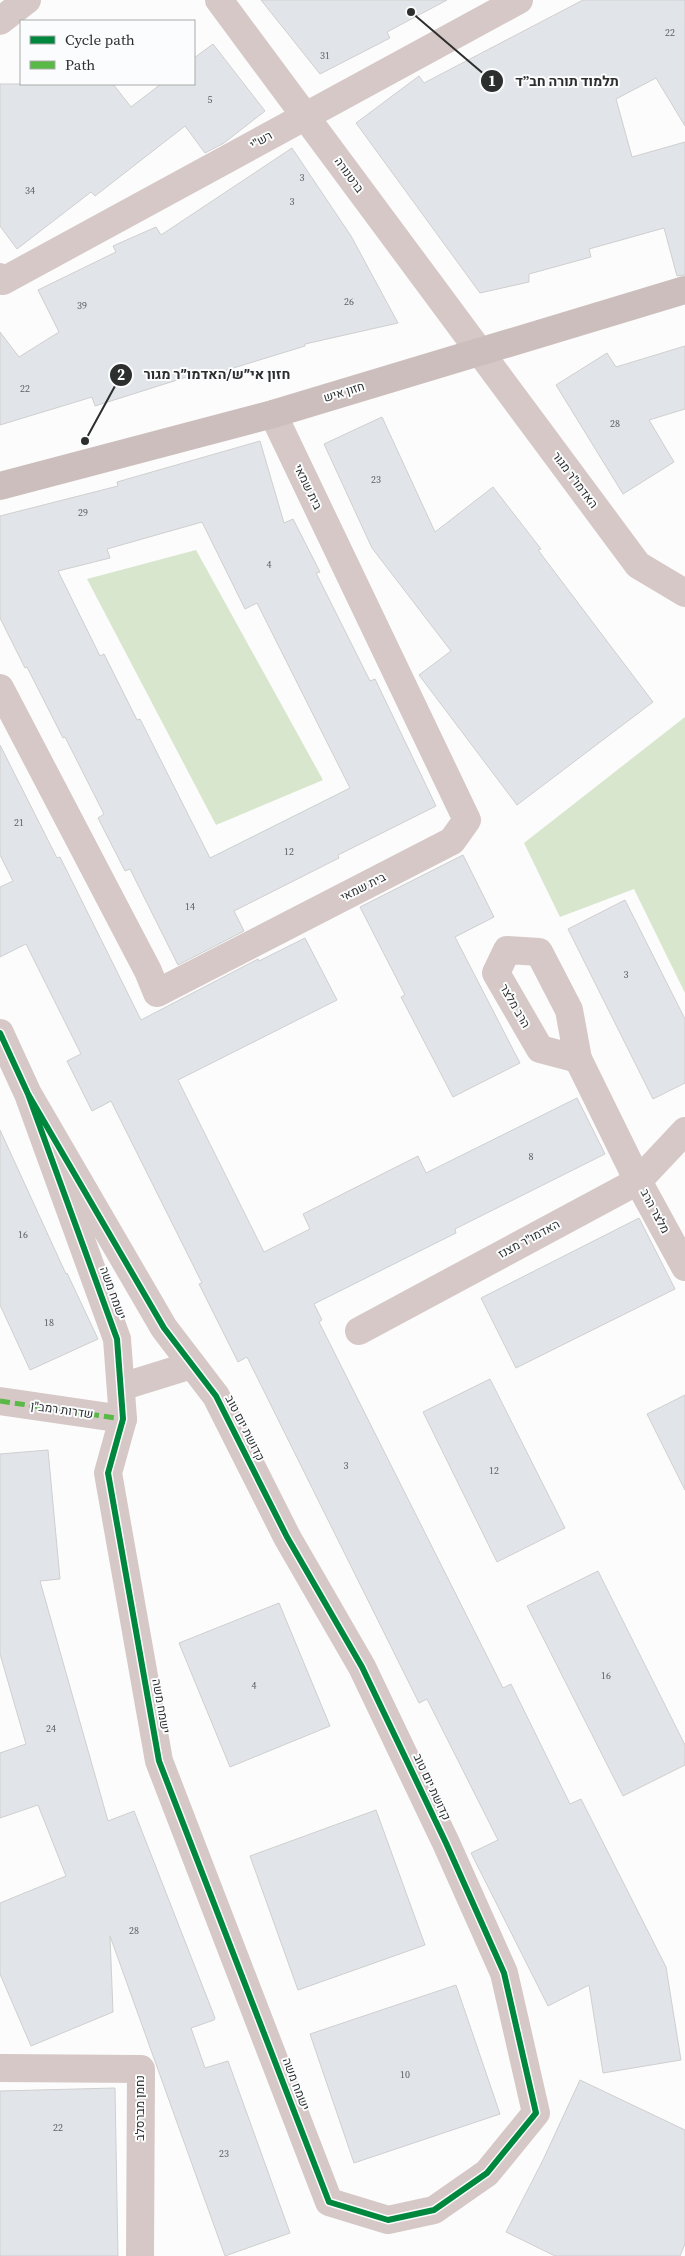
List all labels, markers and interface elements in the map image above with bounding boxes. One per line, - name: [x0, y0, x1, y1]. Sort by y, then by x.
- legend: [20, 20, 195, 85]
- house number: 22: [665, 26, 675, 39]
- text: Cycle path: [65, 29, 135, 50]
- house number: 31: [320, 49, 330, 62]
- text: Path: [65, 54, 95, 75]
- callout: תלמוד תורה חב”ד: [480, 67, 628, 96]
- text: 1: [488, 70, 496, 91]
- text: תלמוד תורה חב”ד: [515, 71, 619, 91]
- house number: 5: [208, 93, 213, 106]
- street label: רש"י: [247, 127, 275, 153]
- street label: ברטנורה: [331, 154, 368, 197]
- house number: 3: [300, 171, 305, 184]
- house number: 34: [25, 184, 35, 197]
- house number: 3: [290, 195, 295, 208]
- house number: 26: [344, 295, 354, 308]
- house number: 39: [77, 299, 87, 312]
- callout: חזון אי״ש/האדמו״ר מגור: [109, 360, 300, 389]
- text: 2: [117, 364, 125, 385]
- text: חזון אי״ש/האדמו״ר מגור: [144, 364, 290, 384]
- street label: חזון איש: [321, 378, 367, 406]
- house number: 22: [20, 382, 30, 395]
- house number: 28: [610, 417, 620, 430]
- street label: האדמו"ר מגור: [549, 449, 601, 511]
- street label: בית שמאי: [290, 462, 326, 513]
- house number: 23: [371, 473, 381, 486]
- house number: 29: [78, 506, 88, 519]
- house number: 4: [267, 558, 272, 571]
- house number: 21: [14, 816, 24, 829]
- house number: 12: [284, 845, 294, 858]
- street label: בית שמאי: [338, 869, 389, 905]
- house number: 14: [185, 900, 195, 913]
- house number: 3: [624, 968, 629, 981]
- street label: הרב מלצר: [496, 981, 534, 1031]
- house number: 8: [529, 1150, 534, 1163]
- street label: מלצר הרב: [637, 1186, 673, 1236]
- street label: האדמו"ר מצנז: [495, 1216, 563, 1262]
- house number: 16: [18, 1228, 28, 1241]
- street label: ישמח משה: [96, 1264, 130, 1322]
- house number: 18: [44, 1316, 54, 1329]
- street label: קדושת יום טוב: [222, 1392, 268, 1464]
- street label: שדרות רמב"ן: [30, 1398, 94, 1422]
- house number: 3: [344, 1459, 349, 1472]
- house number: 12: [489, 1464, 499, 1477]
- house number: 16: [601, 1669, 611, 1682]
- street label: ישמח משה: [148, 1678, 174, 1734]
- house number: 4: [252, 1679, 257, 1692]
- house number: 24: [46, 1722, 56, 1735]
- street label: קדושת יום טוב: [410, 1751, 454, 1823]
- house number: 28: [129, 1924, 139, 1937]
- street label: ישמח משה: [279, 2055, 313, 2113]
- house number: 10: [400, 2068, 410, 2081]
- street label: נחמן מברסלב: [132, 2075, 148, 2141]
- house number: 22: [53, 2121, 63, 2134]
- house number: 23: [219, 2147, 229, 2160]

